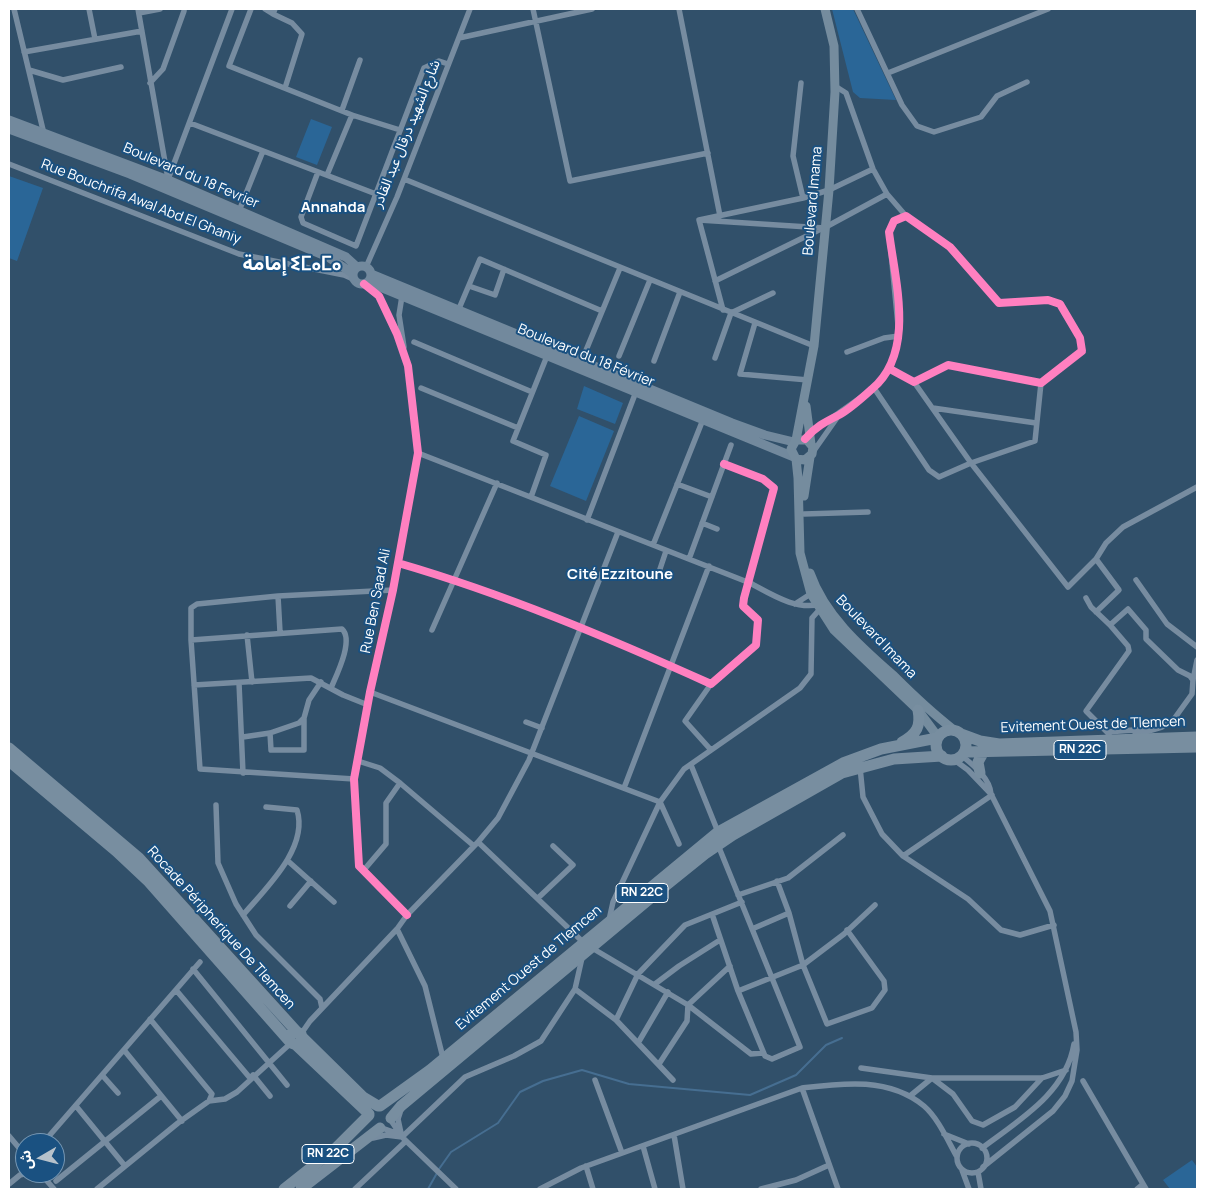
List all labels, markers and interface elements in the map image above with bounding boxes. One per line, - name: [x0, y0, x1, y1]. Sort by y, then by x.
- street label: شارع الشهيد درقال عبد القادر: [370, 58, 444, 210]
- street label: Boulevard du 18 Fevrier: [121, 140, 261, 212]
- street label: Boulevard Imama: [800, 146, 826, 256]
- street label: Rue Bouchrifa Awal Abd El Ghaniy: [39, 156, 243, 248]
- district label: Annahda: [301, 199, 365, 217]
- district label: إمامة ⵉⵎⴰⵎⴰ: [243, 254, 341, 276]
- street label: Boulevard du 18 Février: [515, 321, 657, 391]
- street label: Rue Ben Saad Ali: [358, 547, 394, 655]
- district label: Cité Ezzitoune: [567, 566, 673, 584]
- street label: Boulevard Imama: [832, 592, 920, 682]
- street label: Evitement Ouest de Tlemcen: [1000, 713, 1186, 737]
- road number: RN 22C: [1054, 740, 1106, 760]
- street label: Rocade Péripherique De Tlemcen: [143, 843, 299, 1013]
- road number: RN 22C: [616, 884, 668, 902]
- street label: Evitement Ouest de Tlemcen: [453, 902, 605, 1034]
- north arrow: [15, 1133, 65, 1183]
- road number: RN 22C: [302, 1144, 354, 1164]
- text: ش: [15, 1149, 36, 1171]

